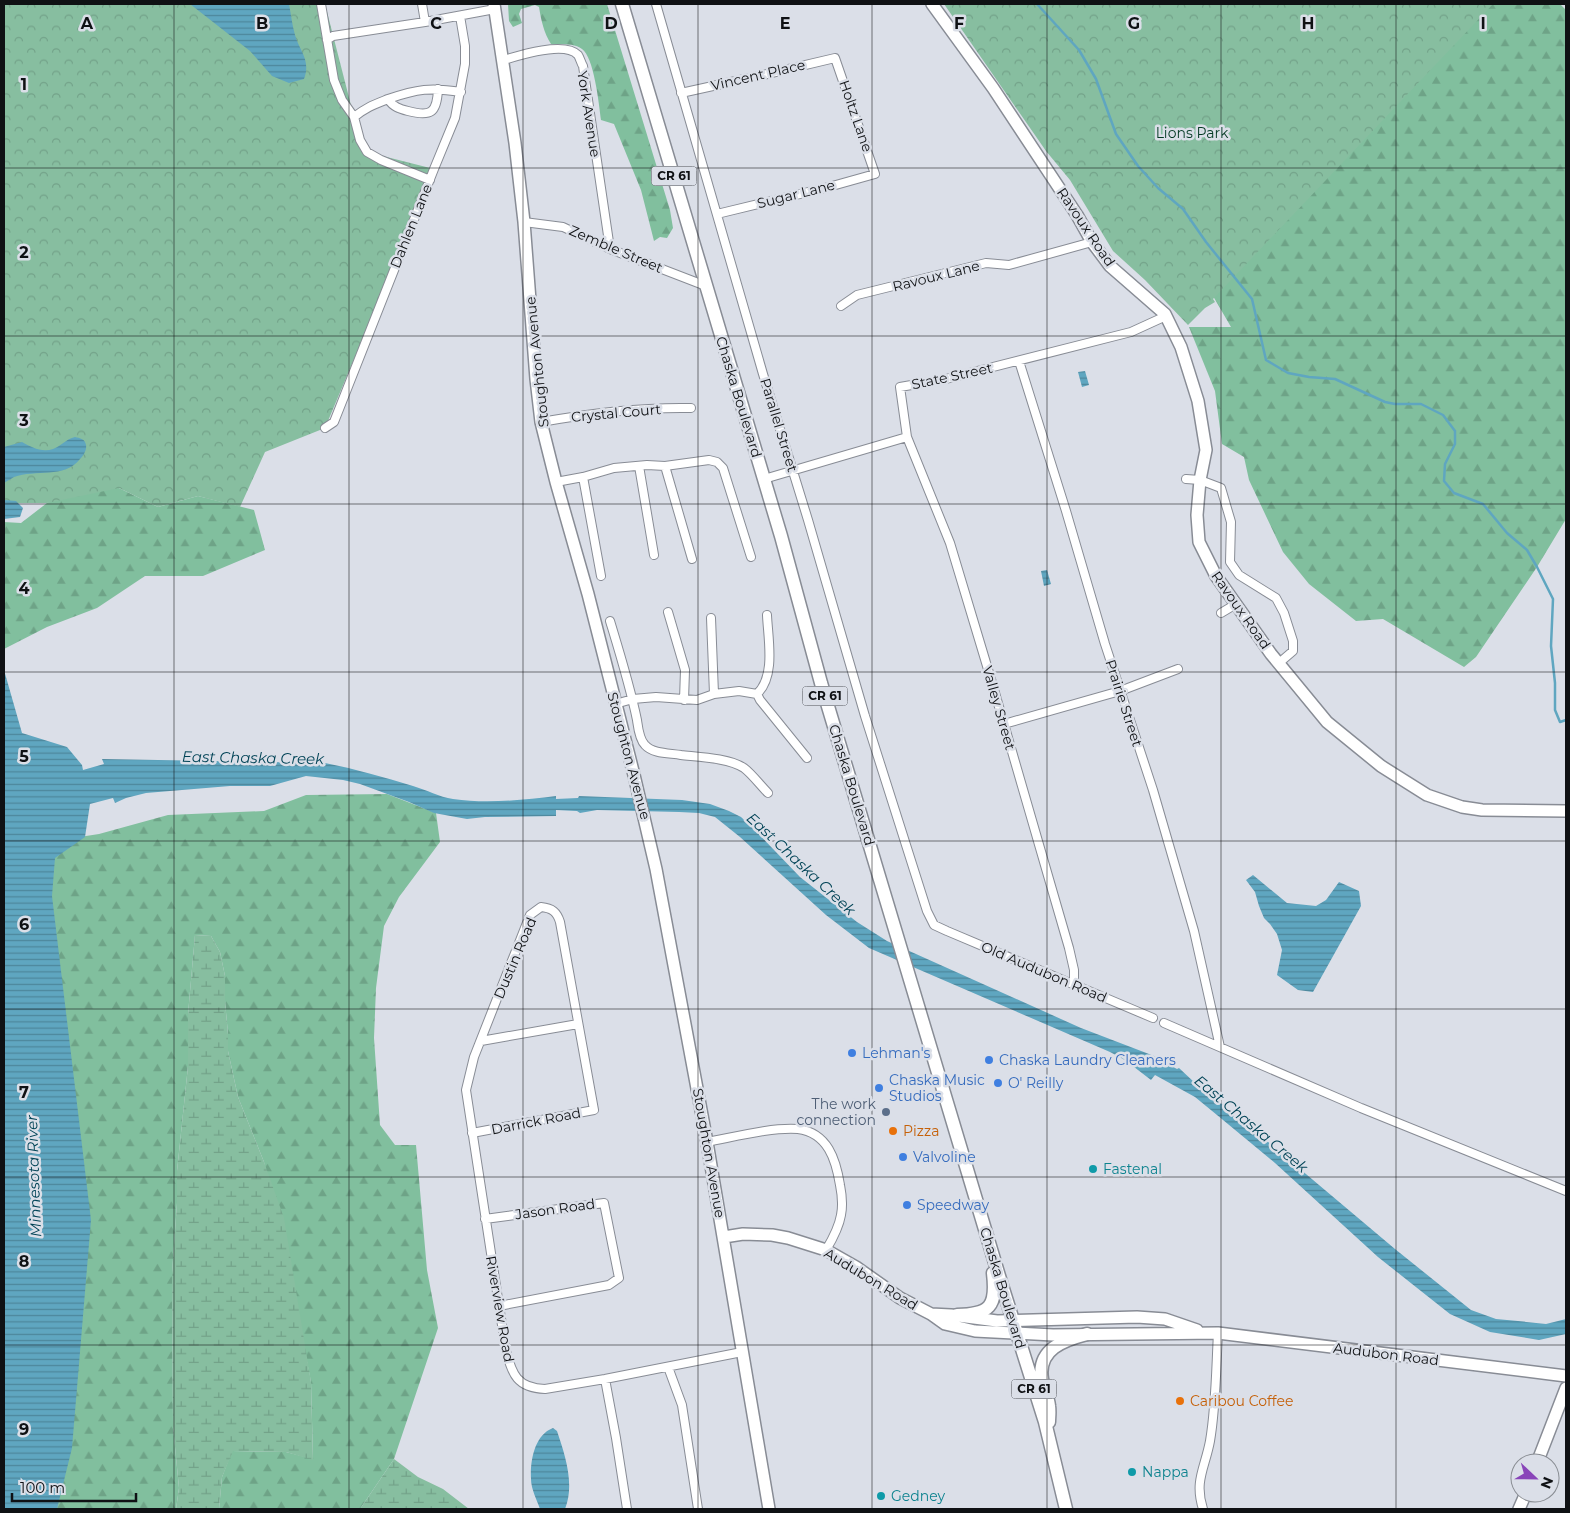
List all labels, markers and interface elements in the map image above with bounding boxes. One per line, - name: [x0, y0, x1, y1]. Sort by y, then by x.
- text: A: [80, 14, 94, 33]
- text: B: [256, 14, 268, 33]
- text: C: [430, 14, 442, 33]
- text: D: [604, 14, 618, 33]
- text: E: [780, 14, 790, 33]
- text: F: [954, 14, 964, 33]
- text: G: [1128, 14, 1140, 33]
- text: H: [1302, 14, 1314, 33]
- text: I: [1480, 14, 1486, 33]
- street label: Vincent Place: [709, 55, 807, 95]
- street label: York Avenue: [573, 70, 605, 158]
- text: 1: [21, 75, 27, 94]
- street label: Holtz Lane: [835, 78, 877, 154]
- park label: Lions Park: [1156, 124, 1229, 142]
- road number: CR 61: [652, 167, 696, 186]
- street label: Sugar Lane: [755, 176, 837, 212]
- street label: Dahlen Lane: [386, 181, 436, 271]
- street label: Ravoux Road: [1053, 184, 1119, 270]
- street label: Zemble Street: [566, 221, 666, 277]
- text: 2: [19, 243, 29, 262]
- street label: Ravoux Lane: [890, 256, 982, 296]
- street label: Stoughton Avenue: [521, 296, 553, 428]
- street label: Chaska Boulevard: [712, 334, 766, 460]
- street label: State Street: [910, 359, 994, 393]
- street label: Parallel Street: [756, 376, 802, 474]
- street label: Crystal Court: [570, 400, 662, 426]
- text: 3: [18, 411, 29, 430]
- street label: Ravoux Road: [1207, 567, 1275, 653]
- text: 4: [18, 579, 30, 598]
- street label: Prairie Street: [1101, 657, 1147, 749]
- street label: Valley Street: [978, 664, 1020, 752]
- road number: CR 61: [802, 686, 848, 706]
- street label: Stoughton Avenue: [603, 690, 655, 822]
- street label: Chaska Boulevard: [825, 722, 879, 848]
- text: 5: [19, 747, 29, 766]
- water label: East Chaska Creek: [182, 747, 325, 768]
- water label: East Chaska Creek: [743, 808, 861, 920]
- street label: Dustin Road: [490, 914, 540, 1002]
- text: 6: [19, 915, 29, 934]
- street label: Old Audubon Road: [978, 937, 1110, 1007]
- place label: Lehman's: [862, 1044, 930, 1062]
- marker: Lehman's: [846, 1047, 858, 1059]
- place label: Chaska Laundry Cleaners: [999, 1051, 1176, 1069]
- marker: Chaska Laundry Cleaners: [983, 1054, 995, 1066]
- place label: Chaska Music Studios: [889, 1071, 985, 1105]
- water label: East Chaska Creek: [1191, 1071, 1313, 1177]
- place label: O' Reilly: [1008, 1074, 1064, 1092]
- marker: O' Reilly: [992, 1077, 1004, 1089]
- marker: Chaska Music Studios: [873, 1082, 885, 1094]
- text: 7: [19, 1083, 29, 1102]
- street label: Stoughton Avenue: [689, 1087, 729, 1219]
- place label: The work connection: [796, 1095, 877, 1129]
- street label: Darrick Road: [490, 1103, 582, 1139]
- marker: The work connection: [880, 1106, 892, 1118]
- water label: Minnesota River: [22, 1114, 45, 1237]
- place label: Pizza: [903, 1122, 939, 1140]
- marker: Pizza: [887, 1125, 899, 1137]
- place label: Valvoline: [913, 1148, 976, 1166]
- marker: Valvoline: [897, 1151, 909, 1163]
- place label: Fastenal: [1103, 1160, 1162, 1178]
- marker: Fastenal: [1087, 1163, 1099, 1175]
- street label: Jason Road: [513, 1194, 596, 1224]
- place label: Speedway: [917, 1196, 990, 1214]
- marker: Speedway: [901, 1199, 913, 1211]
- street label: Chaska Boulevard: [976, 1225, 1030, 1351]
- street label: Audubon Road: [821, 1244, 921, 1314]
- text: 8: [19, 1252, 29, 1271]
- street label: Riverview Road: [482, 1254, 518, 1364]
- street label: Audubon Road: [1332, 1339, 1440, 1369]
- road number: CR 61: [1012, 1380, 1056, 1398]
- place label: Caribou Coffee: [1190, 1392, 1293, 1410]
- marker: Caribou Coffee: [1174, 1395, 1186, 1407]
- text: 9: [19, 1420, 29, 1439]
- north arrow: [1510, 1453, 1560, 1503]
- place label: Nappa: [1142, 1463, 1189, 1481]
- marker: Nappa: [1126, 1466, 1138, 1478]
- scale bar: [12, 1470, 136, 1502]
- text: N: [1537, 1474, 1558, 1491]
- text: 100 m: [20, 1478, 65, 1497]
- place label: Gedney: [891, 1487, 946, 1505]
- marker: Gedney: [875, 1490, 887, 1502]

